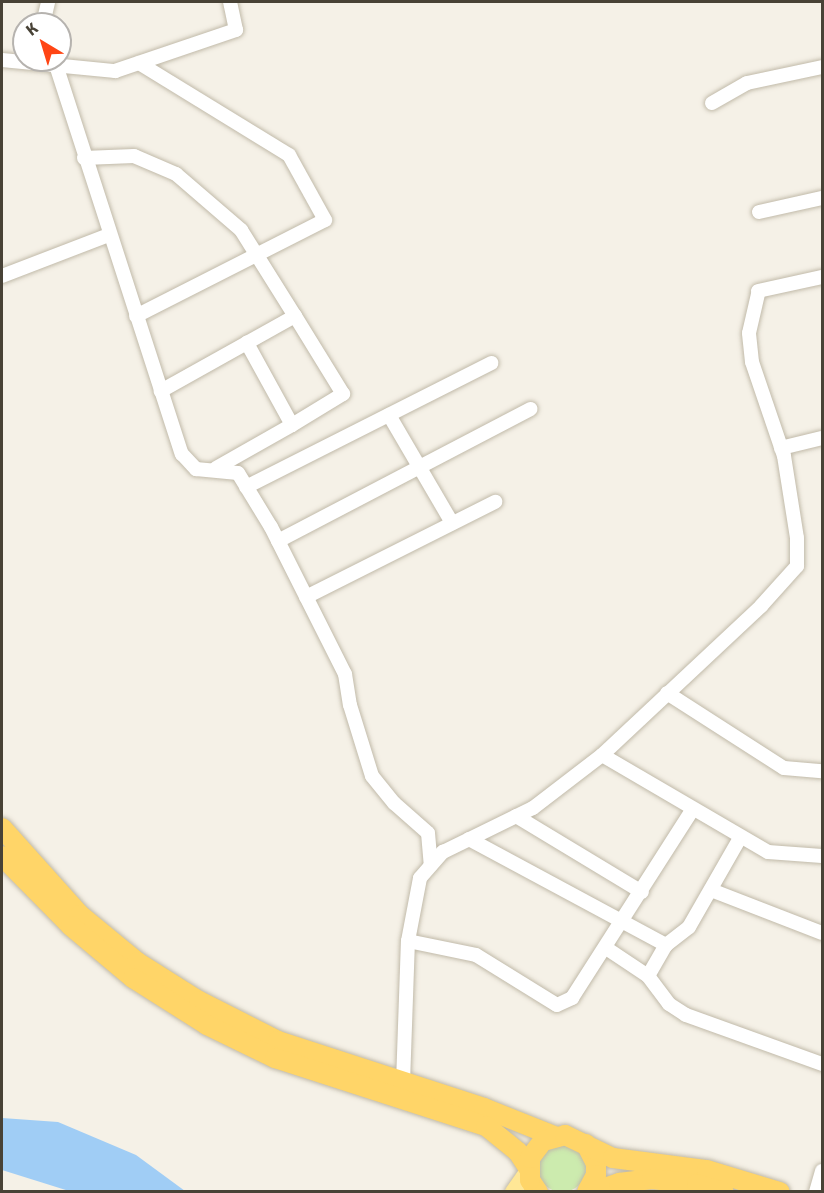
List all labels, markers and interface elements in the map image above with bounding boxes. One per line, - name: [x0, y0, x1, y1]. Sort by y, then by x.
- north arrow: [12, 12, 72, 72]
- text: K: [22, 18, 42, 40]

